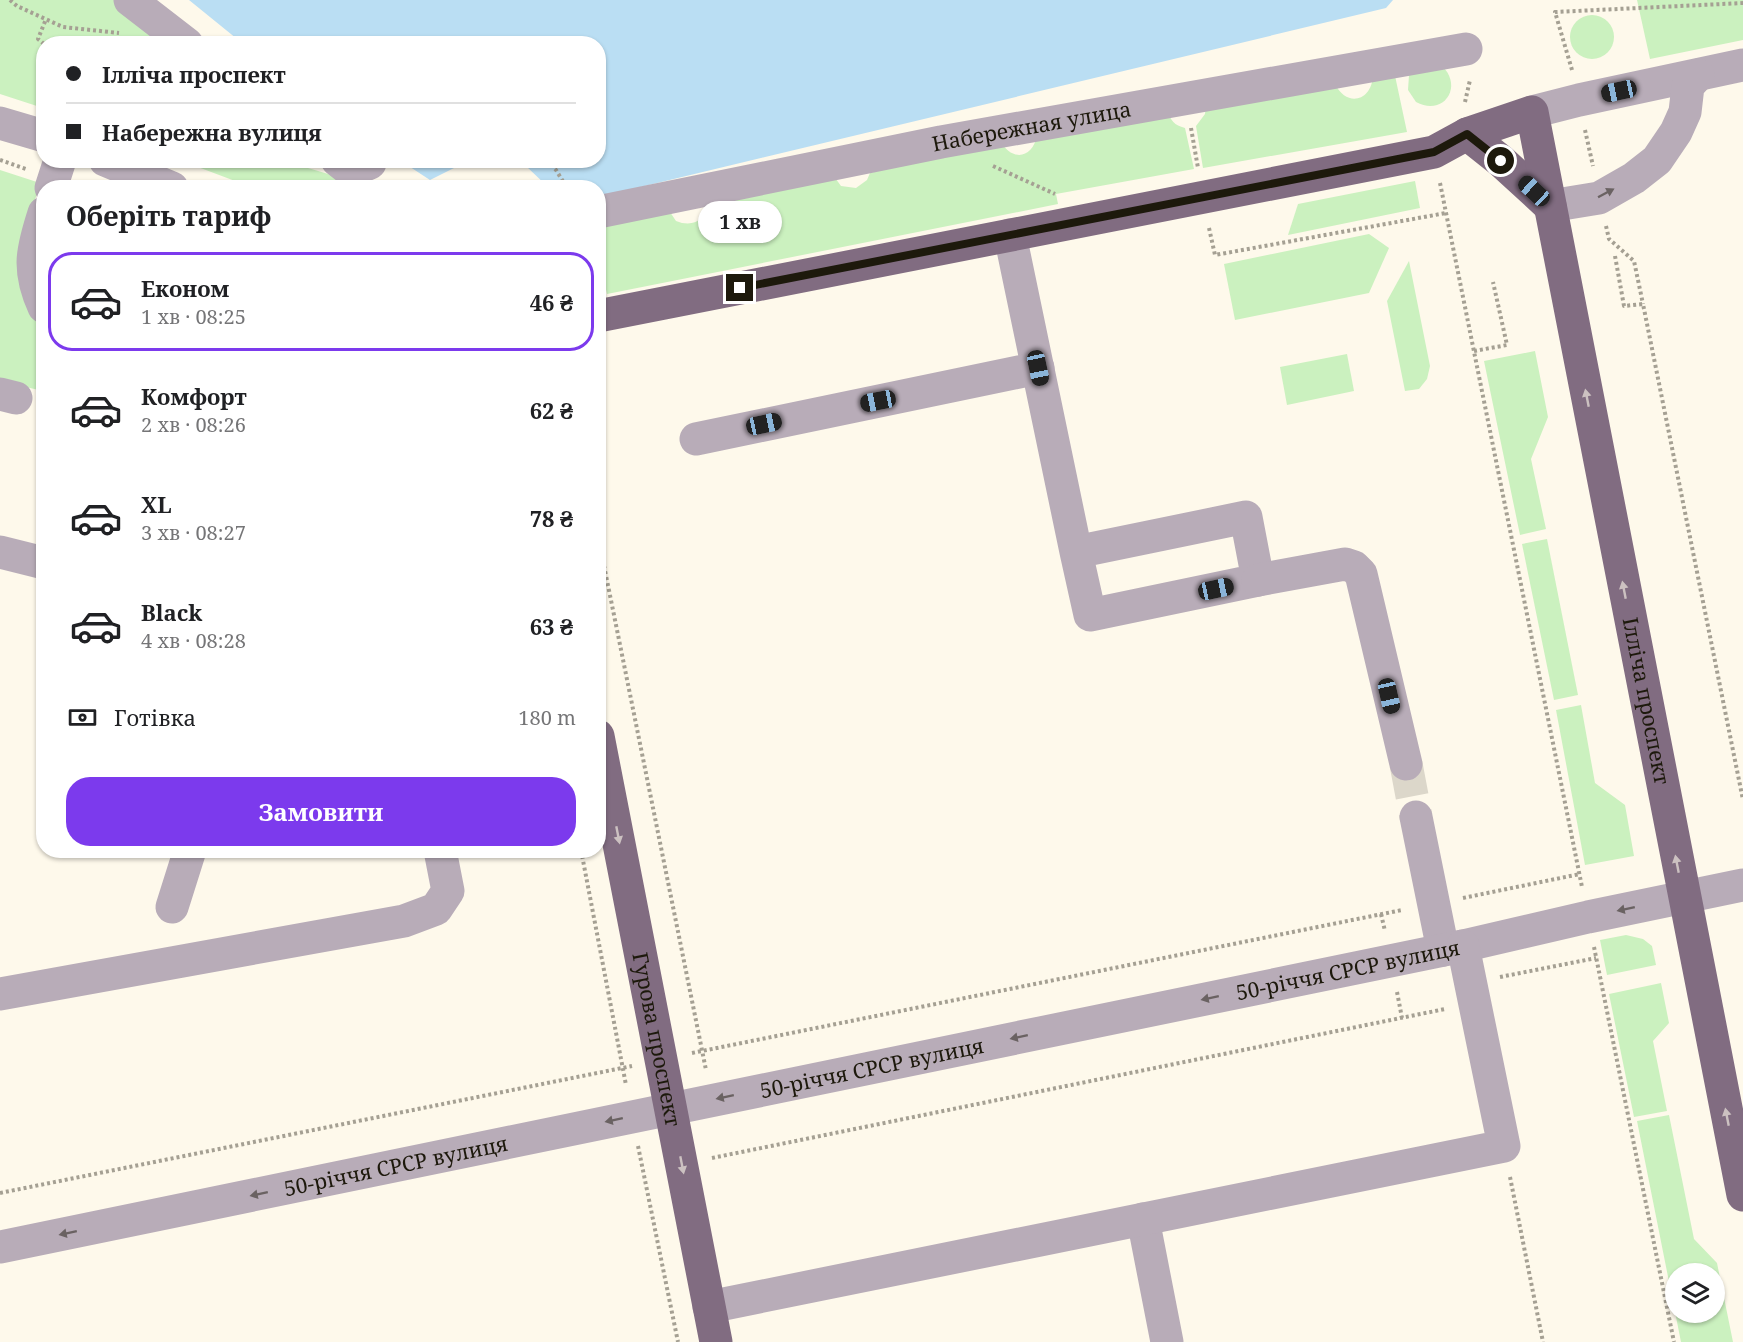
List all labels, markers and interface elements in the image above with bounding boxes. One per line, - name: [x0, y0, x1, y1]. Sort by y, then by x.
- text: Ілліча проспект: [102, 59, 286, 89]
- car: [1600, 78, 1638, 104]
- street label: Набережная улица: [929, 95, 1133, 158]
- text: Набережна вулиця: [102, 117, 322, 147]
- route start: [1487, 147, 1514, 174]
- car: [1515, 172, 1553, 210]
- one-way arrow: [1598, 188, 1615, 198]
- text: Оберіть тариф: [66, 197, 271, 234]
- callout: 1 хв: [698, 201, 782, 243]
- text: 1 хв: [719, 208, 761, 235]
- text: Економ: [141, 273, 229, 303]
- route end: [726, 274, 753, 301]
- icon: car: [69, 275, 123, 329]
- text: 46 ₴: [530, 287, 573, 317]
- text: 1 хв · 08:25: [141, 303, 246, 330]
- car: [1025, 349, 1051, 387]
- text: Комфорт: [141, 381, 247, 411]
- icon: car: [69, 383, 123, 437]
- car: [859, 389, 897, 413]
- one-way arrow: [1582, 389, 1591, 408]
- text: 62 ₴: [530, 395, 573, 425]
- text: 2 хв · 08:26: [141, 411, 246, 438]
- car: [745, 411, 783, 437]
- text: XL: [141, 489, 172, 519]
- icon: car: [69, 491, 123, 545]
- text: 78 ₴: [530, 503, 573, 533]
- text: 3 хв · 08:27: [141, 519, 246, 546]
- car: [1197, 576, 1235, 602]
- one-way arrow: [1619, 580, 1628, 599]
- text: Black: [141, 597, 202, 627]
- icon: car: [69, 599, 123, 653]
- text: 63 ₴: [530, 611, 573, 641]
- street label: Ілліча проспект: [1617, 615, 1677, 787]
- text: 4 хв · 08:28: [141, 627, 246, 654]
- car: [1376, 676, 1402, 716]
- icon: cash: [66, 701, 99, 734]
- text: Готівка: [114, 702, 196, 732]
- text: 180 m: [518, 704, 576, 731]
- button: Замовити: [66, 777, 576, 846]
- one-way arrow: [614, 825, 623, 844]
- one-way arrow: [1672, 854, 1681, 873]
- one-way arrow: [1617, 905, 1636, 914]
- street label: 50-річчя СРСР вулиця: [1233, 933, 1462, 1006]
- street label: Гурова проспект: [626, 950, 688, 1129]
- one-way arrow: [1200, 994, 1219, 1003]
- street label: 50-річчя СРСР вулиця: [757, 1031, 986, 1104]
- one-way arrow: [1009, 1033, 1028, 1042]
- one-way arrow: [715, 1093, 734, 1102]
- one-way arrow: [1722, 1108, 1732, 1126]
- one-way arrow: [604, 1116, 623, 1125]
- street label: 50-річчя СРСР вулиця: [281, 1129, 510, 1202]
- one-way arrow: [678, 1156, 687, 1175]
- one-way arrow: [249, 1189, 268, 1199]
- one-way arrow: [58, 1229, 77, 1238]
- map controls: [1665, 1263, 1725, 1323]
- button: layers: [1665, 1263, 1725, 1323]

